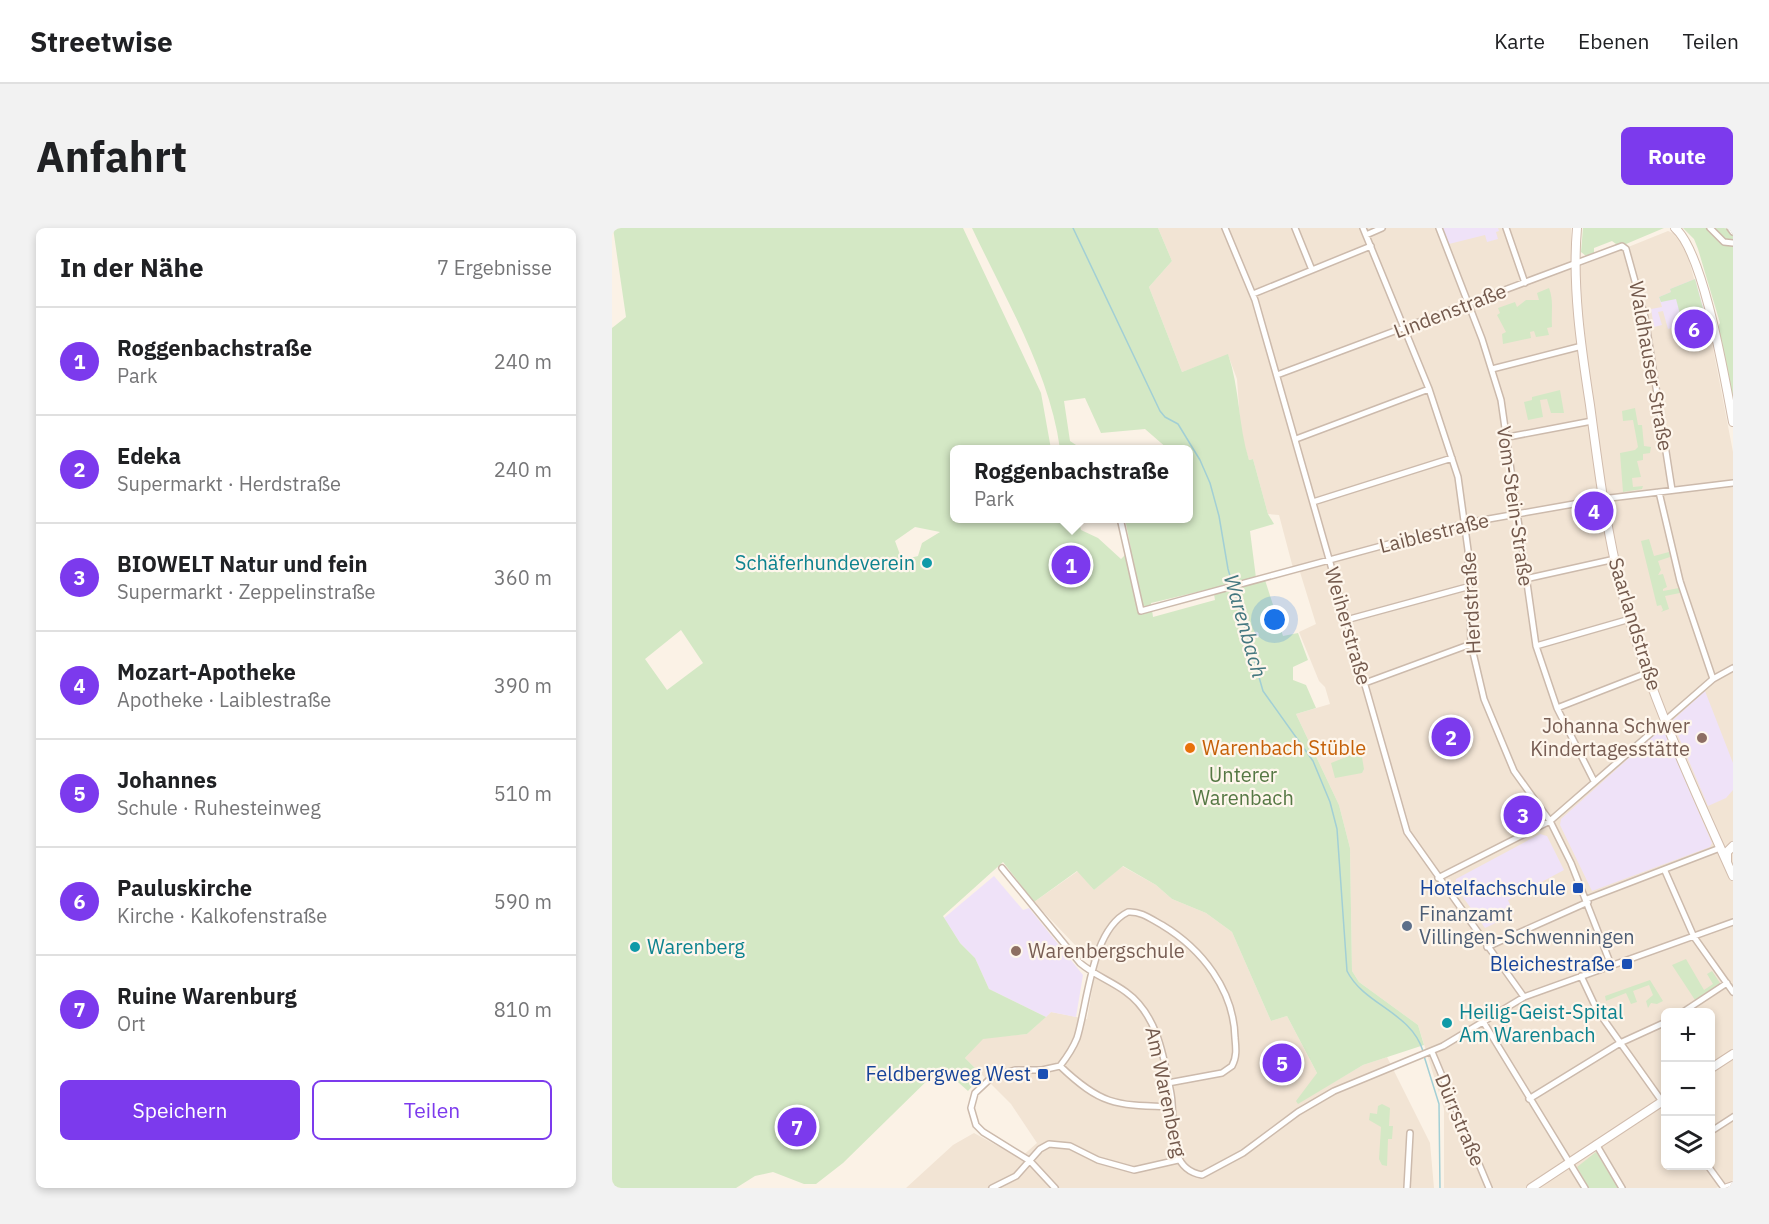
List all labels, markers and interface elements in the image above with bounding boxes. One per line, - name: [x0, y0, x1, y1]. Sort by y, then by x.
- text: Streetwise: [30, 23, 173, 60]
- text: Karte: [1494, 27, 1545, 55]
- text: Ebenen: [1578, 27, 1649, 55]
- text: Teilen: [1682, 27, 1739, 55]
- button: Route: [1621, 127, 1733, 185]
- text: Anfahrt: [36, 129, 187, 184]
- text: In der Nähe: [60, 250, 204, 284]
- text: 7 Ergebnisse: [437, 254, 552, 281]
- street label: Lindenstraße: [1390, 277, 1510, 344]
- street label: Waldhauser Straße: [1623, 279, 1680, 453]
- pin: 6: [1674, 306, 1714, 352]
- text: Roggenbachstraße: [117, 333, 312, 362]
- text: 1: [74, 348, 86, 375]
- text: 240 m: [494, 348, 552, 375]
- text: Park: [117, 362, 157, 389]
- street label: Vom-Stein-Straße: [1491, 424, 1540, 588]
- text: Edeka: [117, 441, 181, 470]
- popup: [950, 445, 1193, 523]
- text: 2: [74, 456, 86, 483]
- text: 240 m: [494, 456, 552, 483]
- text: Roggenbachstraße: [974, 456, 1169, 485]
- text: Supermarkt · Herdstraße: [117, 470, 341, 497]
- text: Park: [974, 485, 1014, 512]
- pin: 4: [1574, 488, 1614, 534]
- street label: Laiblestraße: [1376, 506, 1492, 559]
- pin: 1: [1052, 542, 1090, 588]
- text: BIOWELT Natur und fein: [117, 549, 368, 578]
- place label: Schäferhundeverein: [735, 549, 915, 576]
- street label: Herdstraße: [1454, 551, 1487, 655]
- street label: Saarlandstraße: [1602, 554, 1669, 694]
- marker: Schäferhundeverein: [920, 556, 934, 570]
- text: 3: [74, 564, 86, 591]
- text: 360 m: [494, 564, 552, 591]
- street label: Weiherstraße: [1319, 564, 1378, 688]
- water label: Warenbach: [1218, 571, 1274, 681]
- text: Supermarkt · Zeppelinstraße: [117, 578, 376, 605]
- your location: [1260, 605, 1289, 634]
- text: Mozart-Apotheke: [117, 657, 296, 686]
- text: 4: [74, 672, 86, 699]
- text: 390 m: [494, 672, 552, 699]
- text: Apotheke · Laiblestraße: [117, 686, 331, 713]
- place label: Johanna Schwer Kindertagesstätte: [1530, 712, 1690, 762]
- pin: 2: [1432, 714, 1470, 760]
- marker: Johanna Schwer Kindertagesstätte: [1695, 731, 1709, 745]
- place label: Warenbach Stüble: [1202, 734, 1366, 761]
- marker: Warenbach Stüble: [1183, 741, 1197, 755]
- park label: Unterer Warenbach: [1192, 761, 1294, 811]
- text: Johannes: [117, 765, 217, 794]
- text: 5: [74, 780, 86, 807]
- text: 510 m: [494, 780, 552, 807]
- pin: 3: [1504, 792, 1542, 838]
- text: Schule · Ruhesteinweg: [117, 794, 321, 821]
- text: Pauluskirche: [117, 873, 252, 902]
- place label: Hotelfachschule: [1420, 874, 1566, 901]
- marker: Hotelfachschule: [1571, 881, 1585, 895]
- text: 6: [74, 888, 86, 915]
- text: 590 m: [494, 888, 552, 915]
- place label: Finanzamt Villingen-Schwenningen: [1419, 900, 1635, 950]
- text: Kirche · Kalkofenstraße: [117, 902, 327, 929]
- marker: Finanzamt Villingen-Schwenningen: [1400, 919, 1414, 933]
- place label: Warenberg: [647, 933, 745, 960]
- place label: Warenbergschule: [1028, 937, 1185, 964]
- marker: Warenberg: [628, 940, 642, 954]
- marker: Warenbergschule: [1009, 944, 1023, 958]
- place label: Bleichestraße: [1490, 950, 1615, 977]
- marker: Bleichestraße: [1620, 957, 1634, 971]
- text: Ruine Warenburg: [117, 981, 297, 1010]
- text: 7: [74, 996, 86, 1023]
- text: 810 m: [494, 996, 552, 1023]
- place label: Heilig-Geist-Spital Am Warenbach: [1459, 998, 1623, 1048]
- map controls: [1661, 1008, 1715, 1170]
- button: +: [1661, 1008, 1715, 1062]
- text: Ort: [117, 1010, 146, 1037]
- marker: Heilig-Geist-Spital Am Warenbach: [1440, 1016, 1454, 1030]
- street label: Am Warenberg: [1139, 1024, 1194, 1160]
- pin: 5: [1262, 1040, 1302, 1086]
- place label: Feldbergweg West: [866, 1060, 1031, 1087]
- button: −: [1661, 1062, 1715, 1116]
- marker: Feldbergweg West: [1036, 1067, 1050, 1081]
- street label: Dürrstraße: [1429, 1070, 1492, 1170]
- button: Speichern: [60, 1080, 300, 1140]
- button: Teilen: [312, 1080, 552, 1140]
- pin: 7: [778, 1104, 816, 1150]
- button: layers: [1661, 1116, 1715, 1170]

